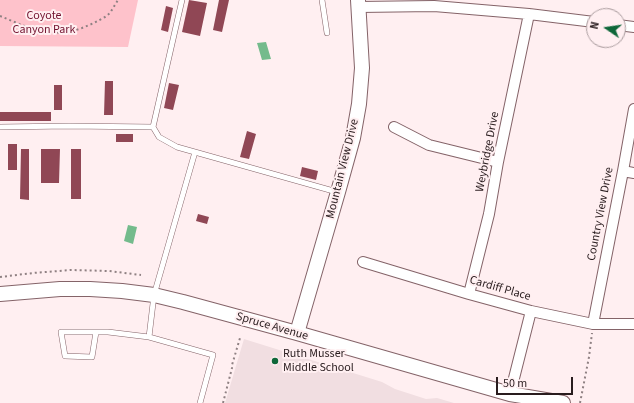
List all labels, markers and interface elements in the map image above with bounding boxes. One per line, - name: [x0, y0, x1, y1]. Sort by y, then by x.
- north arrow: [586, 8, 626, 48]
- park label: Coyote Canyon Park: [13, 9, 75, 37]
- text: N: [587, 20, 603, 31]
- street label: Weybridge Drive: [473, 111, 503, 193]
- street label: Mountain View Drive: [324, 118, 362, 220]
- street label: Country View Drive: [585, 166, 617, 262]
- street label: Cardiff Place: [468, 273, 532, 305]
- street label: Spruce Avenue: [234, 310, 310, 344]
- place label: Ruth Musser Middle School: [283, 347, 354, 375]
- marker: Ruth Musser Middle School: [270, 356, 280, 366]
- scale bar: [498, 369, 575, 395]
- text: 50 m: [503, 375, 527, 392]

